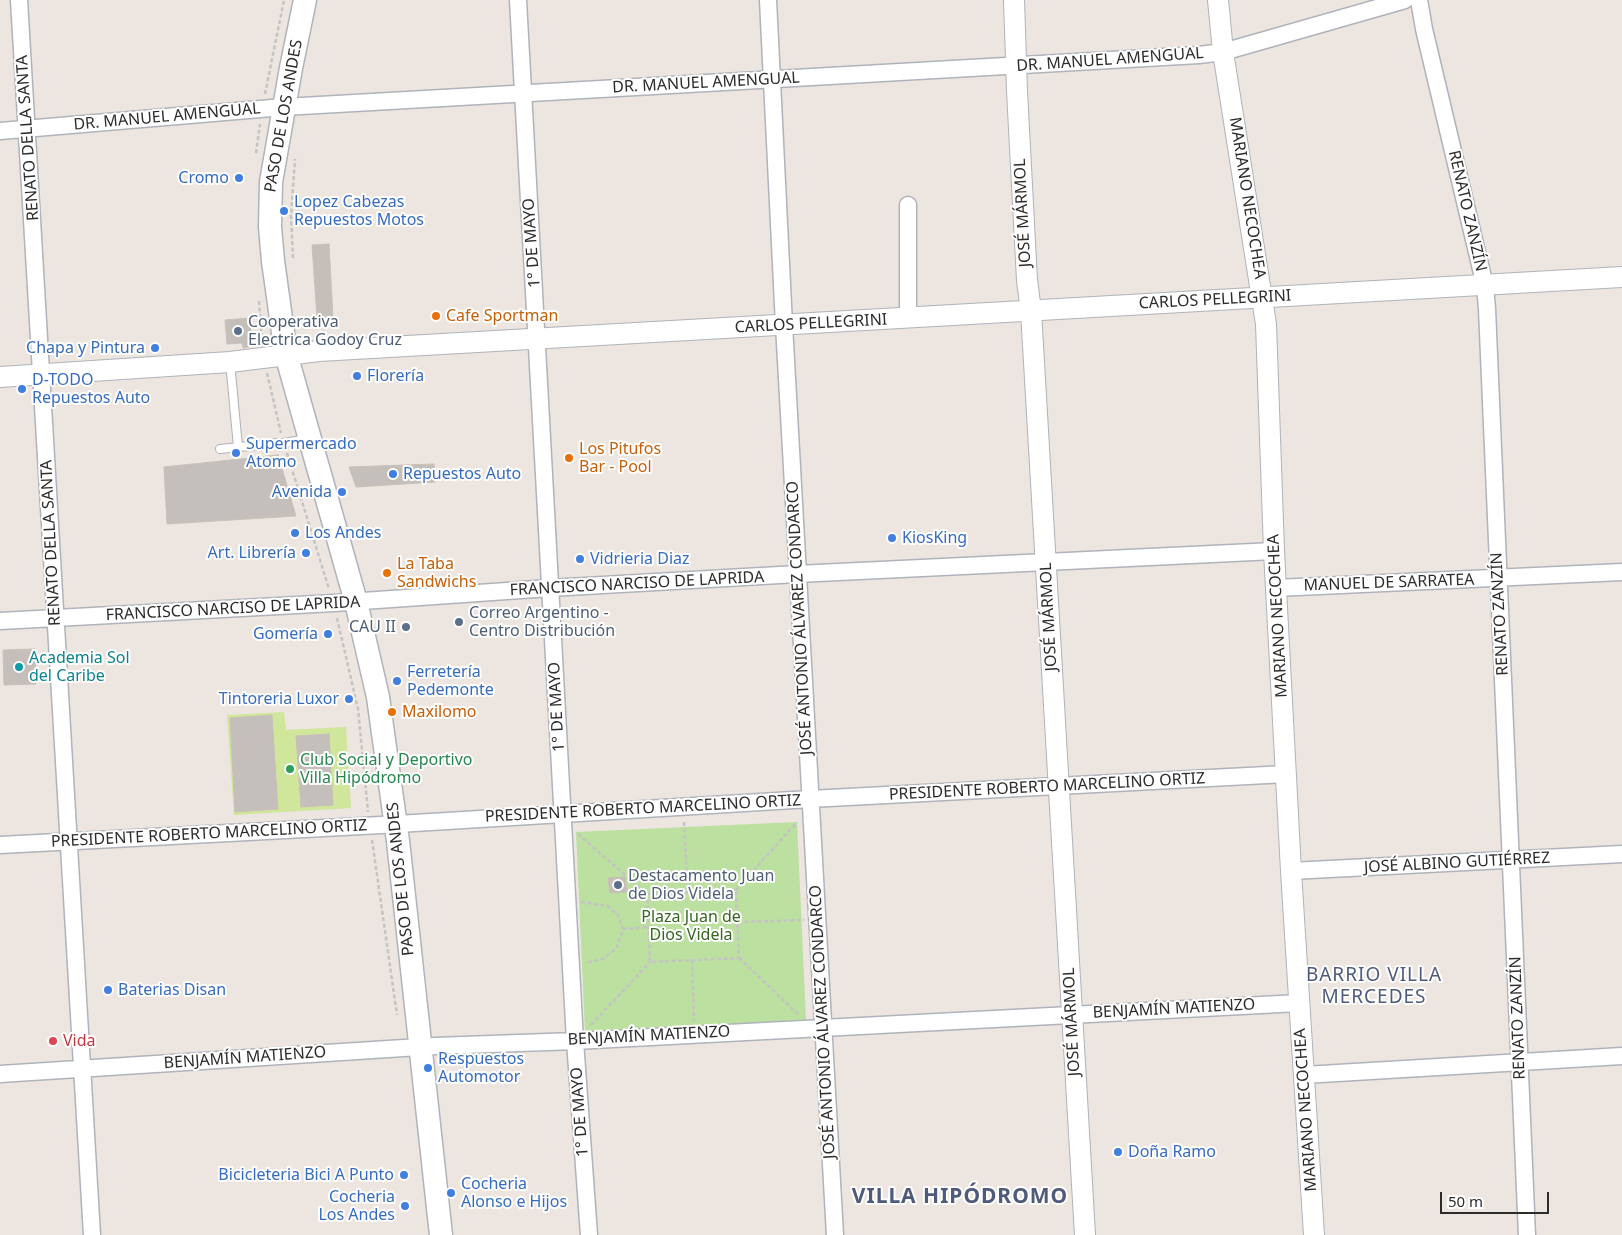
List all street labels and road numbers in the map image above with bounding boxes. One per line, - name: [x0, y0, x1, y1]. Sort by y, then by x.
- street label: PASO DE LOS ANDES: [261, 38, 307, 194]
- street label: DR. MANUEL AMENGUAL: [1016, 44, 1204, 76]
- street label: RENATO DELLA SANTA: [13, 54, 43, 222]
- street label: DR. MANUEL AMENGUAL: [612, 69, 800, 97]
- street label: DR. MANUEL AMENGUAL: [73, 99, 261, 135]
- street label: MARIANO NECOCHEA: [1225, 116, 1269, 280]
- street label: RENATO ZANZÍN: [1444, 149, 1490, 273]
- street label: JOSÉ MÁRMOL: [1011, 158, 1035, 268]
- street label: 1° DE MAYO: [519, 197, 545, 289]
- street label: CARLOS PELLEGRINI: [1138, 286, 1292, 314]
- street label: CARLOS PELLEGRINI: [734, 310, 888, 338]
- street label: RENATO DELLA SANTA: [37, 459, 65, 627]
- street label: JOSÉ ANTONIO ÁLVAREZ CONDARCO: [783, 481, 817, 755]
- street label: MARIANO NECOCHEA: [1264, 534, 1292, 698]
- street label: RENATO ZANZÍN: [1487, 552, 1513, 676]
- street label: JOSÉ MÁRMOL: [1037, 562, 1061, 672]
- street label: FRANCISCO NARCISO DE LAPRIDA: [509, 568, 765, 600]
- street label: MANUEL DE SARRATEA: [1303, 570, 1475, 596]
- street label: FRANCISCO NARCISO DE LAPRIDA: [105, 593, 361, 625]
- street label: 1° DE MAYO: [545, 662, 569, 752]
- street label: PRESIDENTE ROBERTO MARCELINO ORTIZ: [888, 769, 1206, 805]
- street label: PRESIDENTE ROBERTO MARCELINO ORTIZ: [484, 791, 802, 827]
- street label: PASO DE LOS ANDES: [383, 801, 419, 957]
- street label: PRESIDENTE ROBERTO MARCELINO ORTIZ: [50, 816, 368, 852]
- street label: JOSÉ ALBINO GUTIÉRREZ: [1363, 849, 1551, 877]
- street label: JOSÉ ANTONIO ÁLVAREZ CONDARCO: [806, 885, 840, 1159]
- street label: RENATO ZANZÍN: [1506, 956, 1530, 1080]
- street label: JOSÉ MÁRMOL: [1060, 967, 1084, 1077]
- street label: BENJAMÍN MATIENZO: [1092, 995, 1256, 1023]
- street label: BENJAMÍN MATIENZO: [567, 1022, 731, 1050]
- street label: MARIANO NECOCHEA: [1291, 1028, 1321, 1192]
- street label: BENJAMÍN MATIENZO: [163, 1043, 327, 1073]
- street label: 1° DE MAYO: [567, 1066, 593, 1158]

